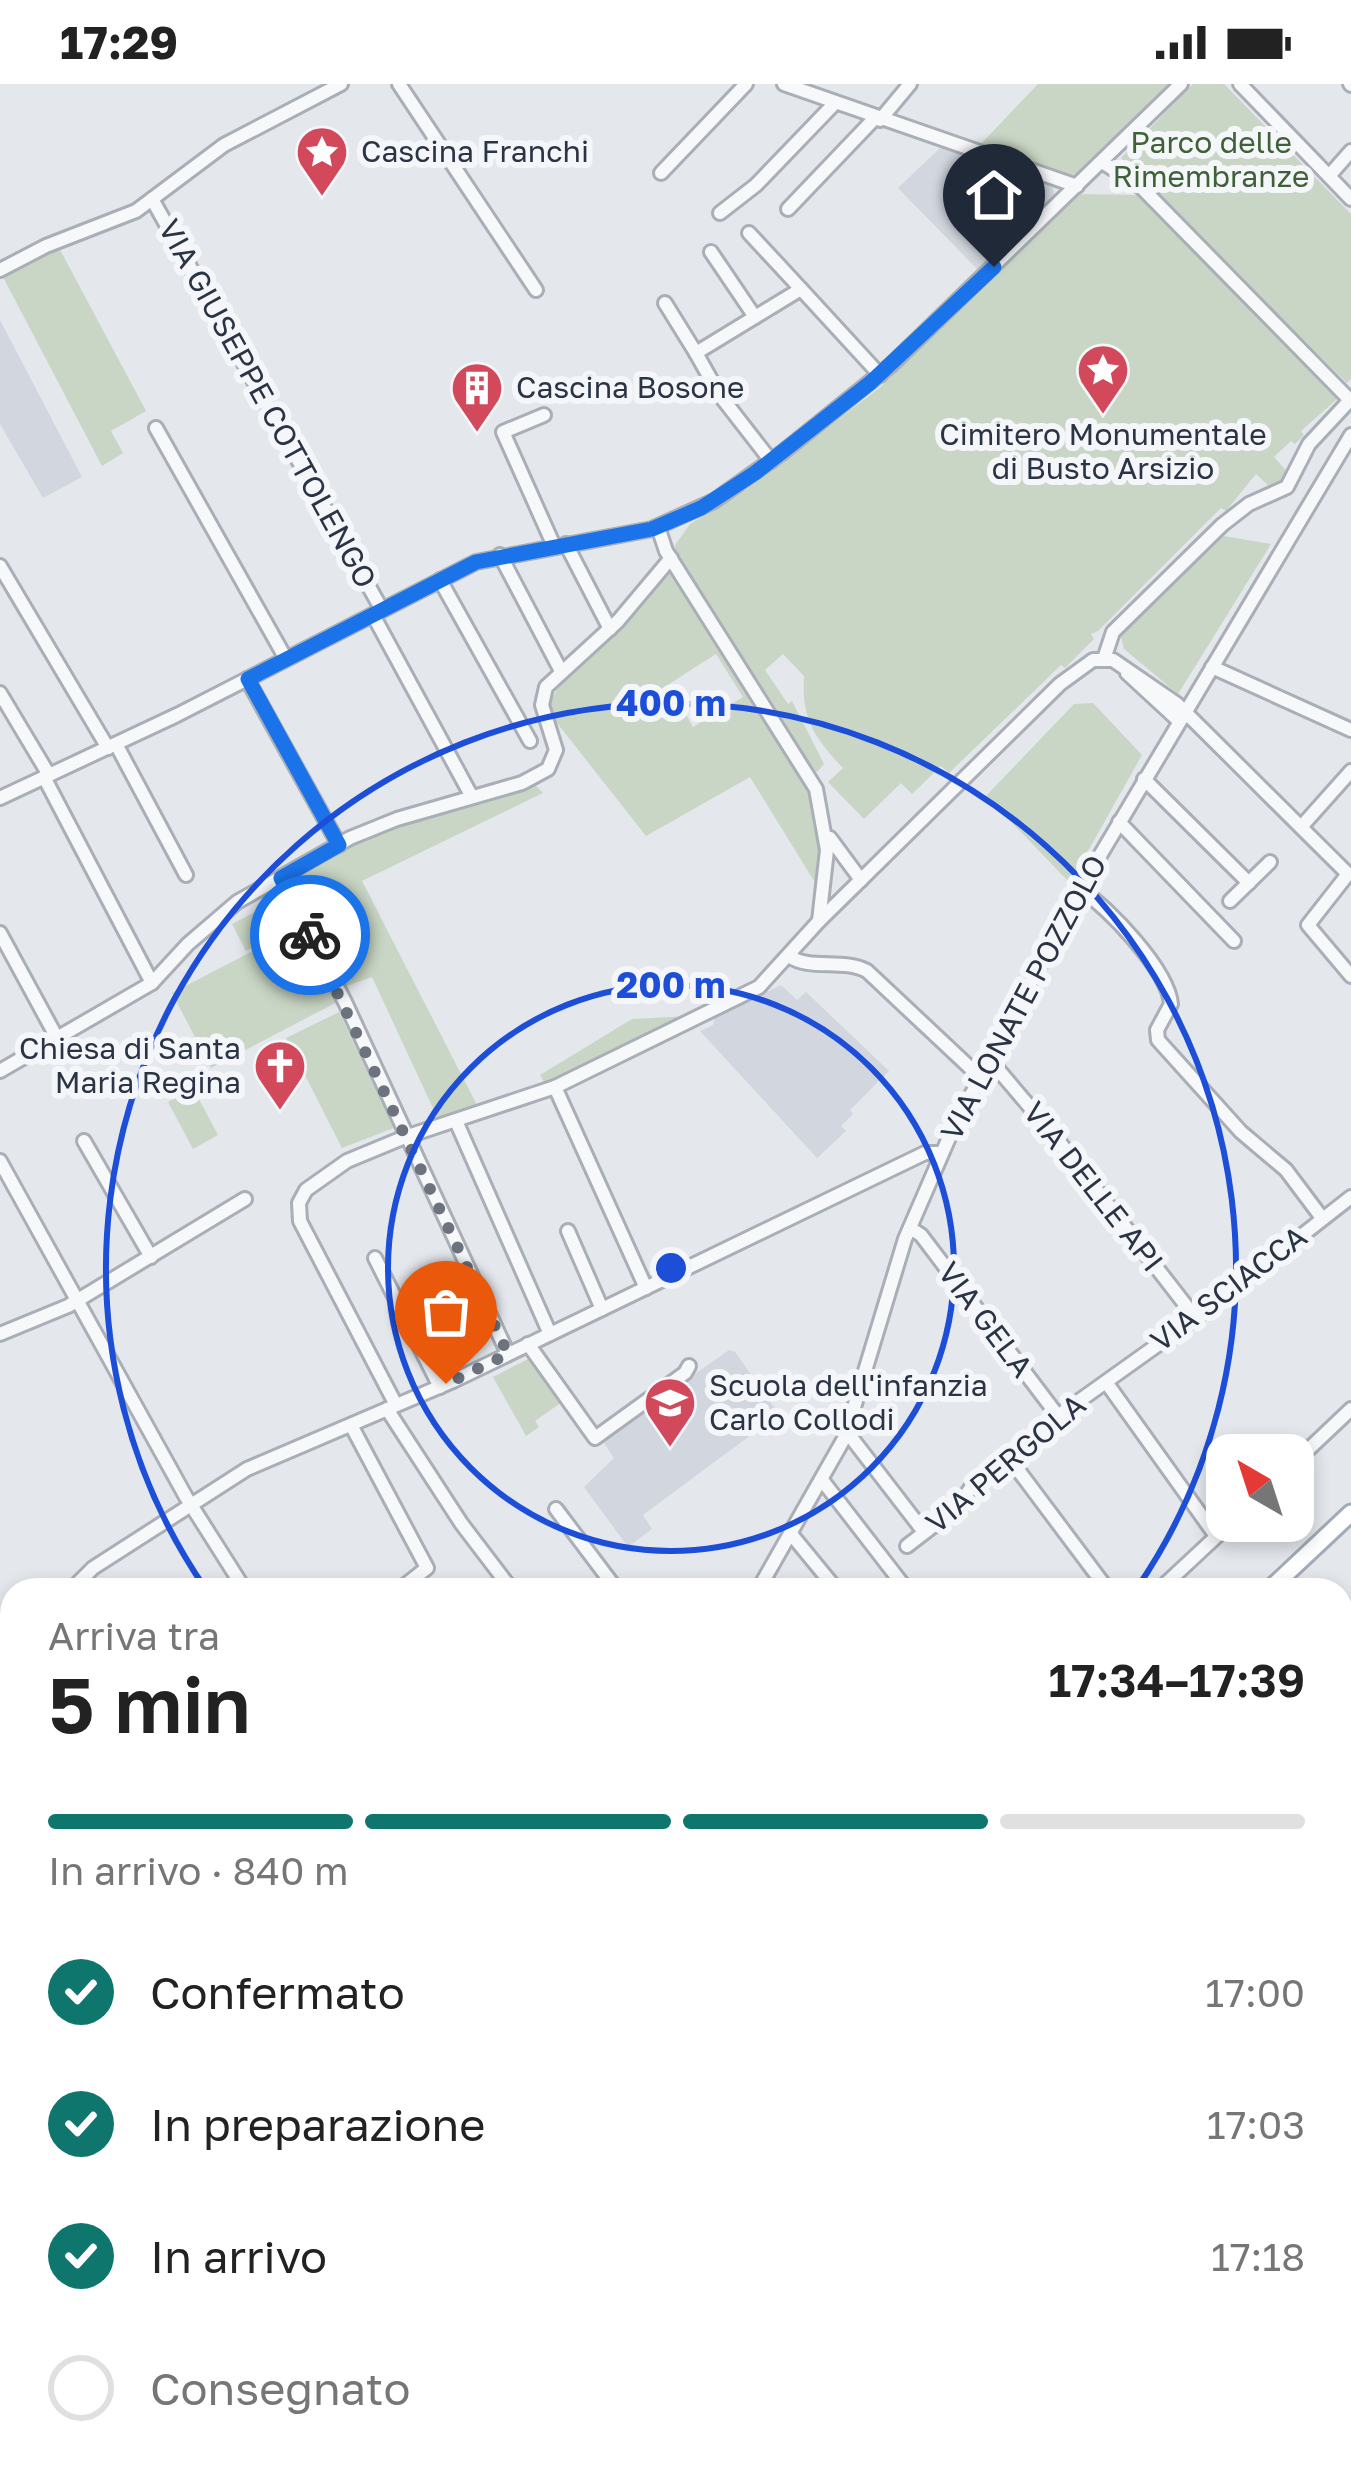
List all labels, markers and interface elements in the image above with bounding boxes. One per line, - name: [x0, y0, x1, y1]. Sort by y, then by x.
- text: 17:29: [60, 15, 178, 69]
- place icon: Cascina Franchi: [294, 124, 350, 198]
- park label: Parco delle Rimembranze: [1113, 124, 1309, 194]
- place label: Cascina Franchi: [361, 133, 589, 169]
- pin: [943, 144, 1045, 267]
- icon: home: [961, 162, 1027, 228]
- street label: VIA GIUSEPPE COTTOLENGO: [151, 213, 384, 594]
- place icon: Cimitero Monumentale di Busto Arsizio: [1075, 342, 1131, 416]
- building icon: Cascina Bosone: [449, 360, 505, 434]
- place label: Cascina Bosone: [516, 369, 744, 405]
- place label: Cimitero Monumentale di Busto Arsizio: [939, 416, 1267, 486]
- text: 400 m: [616, 681, 726, 724]
- street label: VIA LONATE POZZOLO: [933, 849, 1114, 1146]
- courier: [250, 875, 370, 995]
- icon: bike: [277, 902, 343, 968]
- text: 200 m: [616, 963, 726, 1006]
- place label: Chiesa di Santa Maria Regina: [19, 1030, 241, 1100]
- church icon: Chiesa di Santa Maria Regina: [252, 1038, 308, 1112]
- street label: VIA DELLE API: [1016, 1094, 1171, 1278]
- street label: VIA SCIACCA: [1143, 1218, 1313, 1359]
- centre of rings: [650, 1247, 692, 1289]
- street label: VIA GELA: [931, 1255, 1041, 1384]
- pin: [395, 1261, 497, 1384]
- icon: bag: [413, 1279, 479, 1345]
- place label: Scuola dell'infanzia Carlo Collodi: [709, 1367, 988, 1437]
- school or university icon: Scuola dell'infanzia Carlo Collodi: [642, 1375, 698, 1449]
- street label: VIA PERGOLA: [918, 1386, 1092, 1540]
- north arrow: [1206, 1434, 1314, 1542]
- map controls: [1206, 1434, 1314, 1542]
- text: Arriva tra: [48, 1612, 220, 1659]
- text: 17:34–17:39: [1049, 1653, 1305, 1707]
- text: 5 min: [48, 1657, 251, 1750]
- text: In arrivo · 840 m: [48, 1847, 349, 1894]
- icon: check: [48, 1959, 114, 2025]
- text: Confermato: [150, 1965, 405, 2019]
- text: 17:00: [1205, 1969, 1305, 2016]
- icon: check: [48, 2091, 114, 2157]
- text: In preparazione: [150, 2097, 485, 2151]
- text: 17:03: [1207, 2101, 1305, 2148]
- icon: check: [48, 2223, 114, 2289]
- text: In arrivo: [150, 2229, 327, 2283]
- text: 17:18: [1211, 2233, 1305, 2280]
- text: Consegnato: [150, 2361, 411, 2415]

